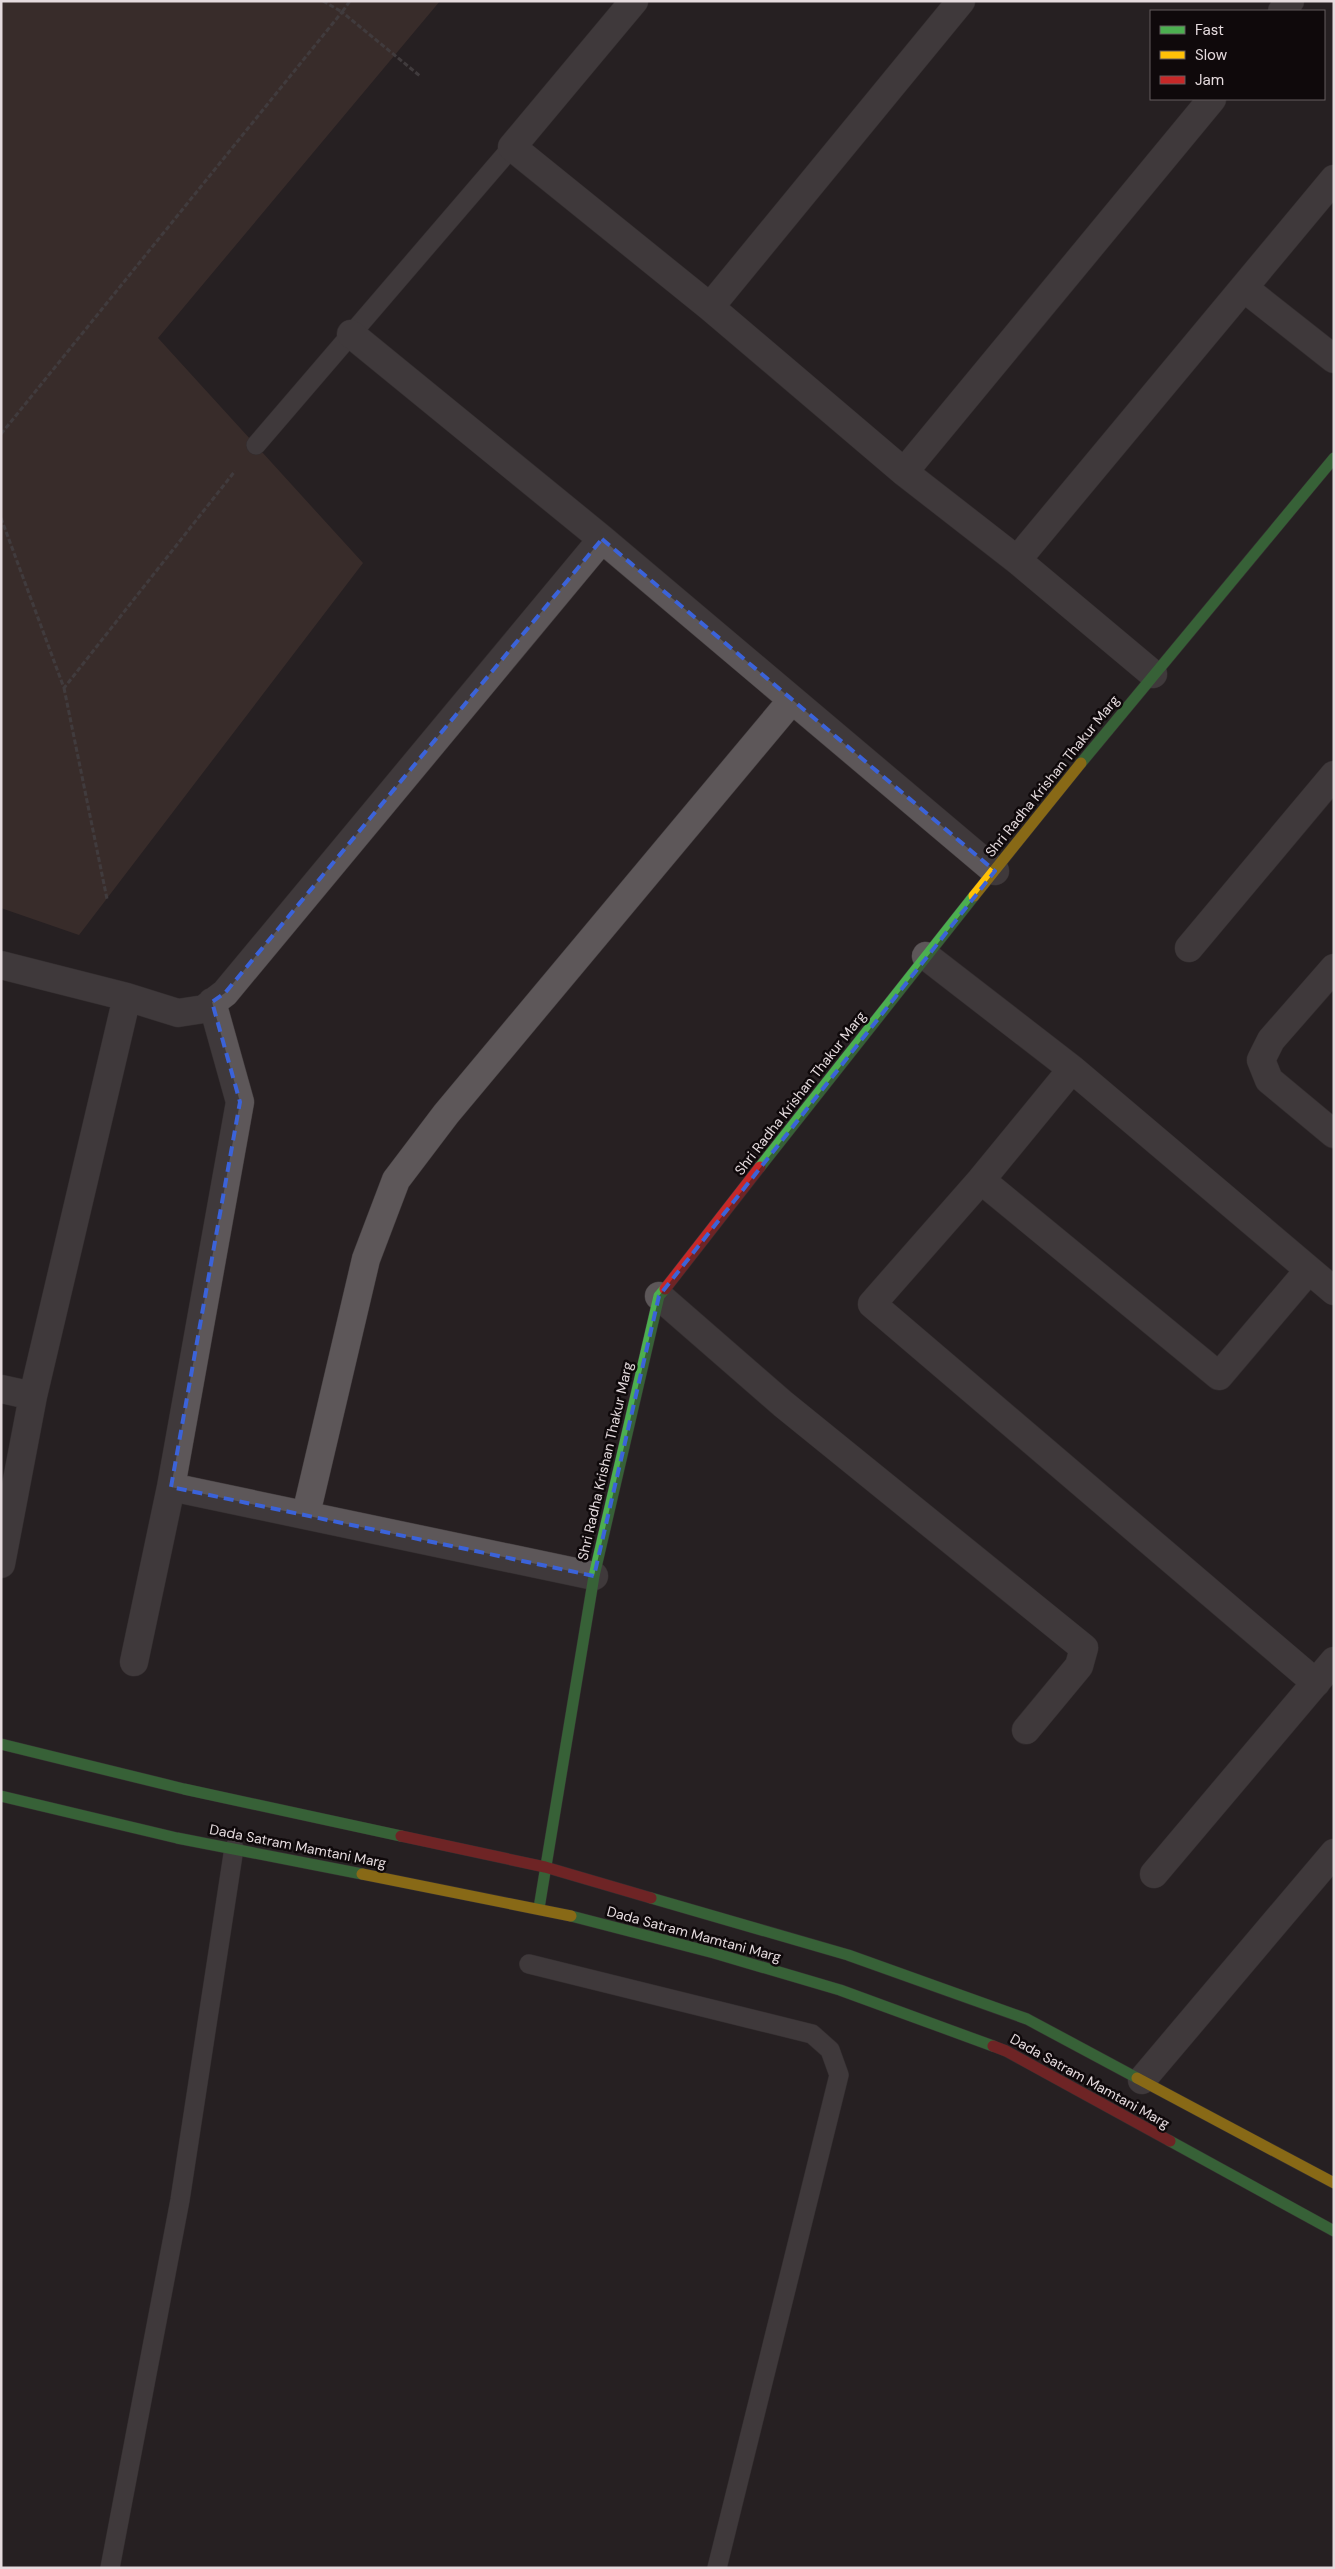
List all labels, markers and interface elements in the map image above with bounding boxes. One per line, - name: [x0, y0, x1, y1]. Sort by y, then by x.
- legend: [1150, 10, 1325, 100]
- text: Fast: [1195, 20, 1224, 40]
- text: Slow: [1195, 45, 1228, 65]
- text: Jam: [1195, 70, 1224, 90]
- street label: Shri Radha Krishan Thakur Marg: [981, 691, 1123, 861]
- street label: Shri Radha Krishan Thakur Marg: [730, 1007, 870, 1179]
- street label: Shri Radha Krishan Thakur Marg: [573, 1360, 637, 1562]
- street label: Dada Satram Mamtani Marg: [208, 1820, 388, 1872]
- street label: Dada Satram Mamtani Marg: [605, 1902, 783, 1966]
- street label: Dada Satram Mamtani Marg: [1007, 2030, 1173, 2133]

